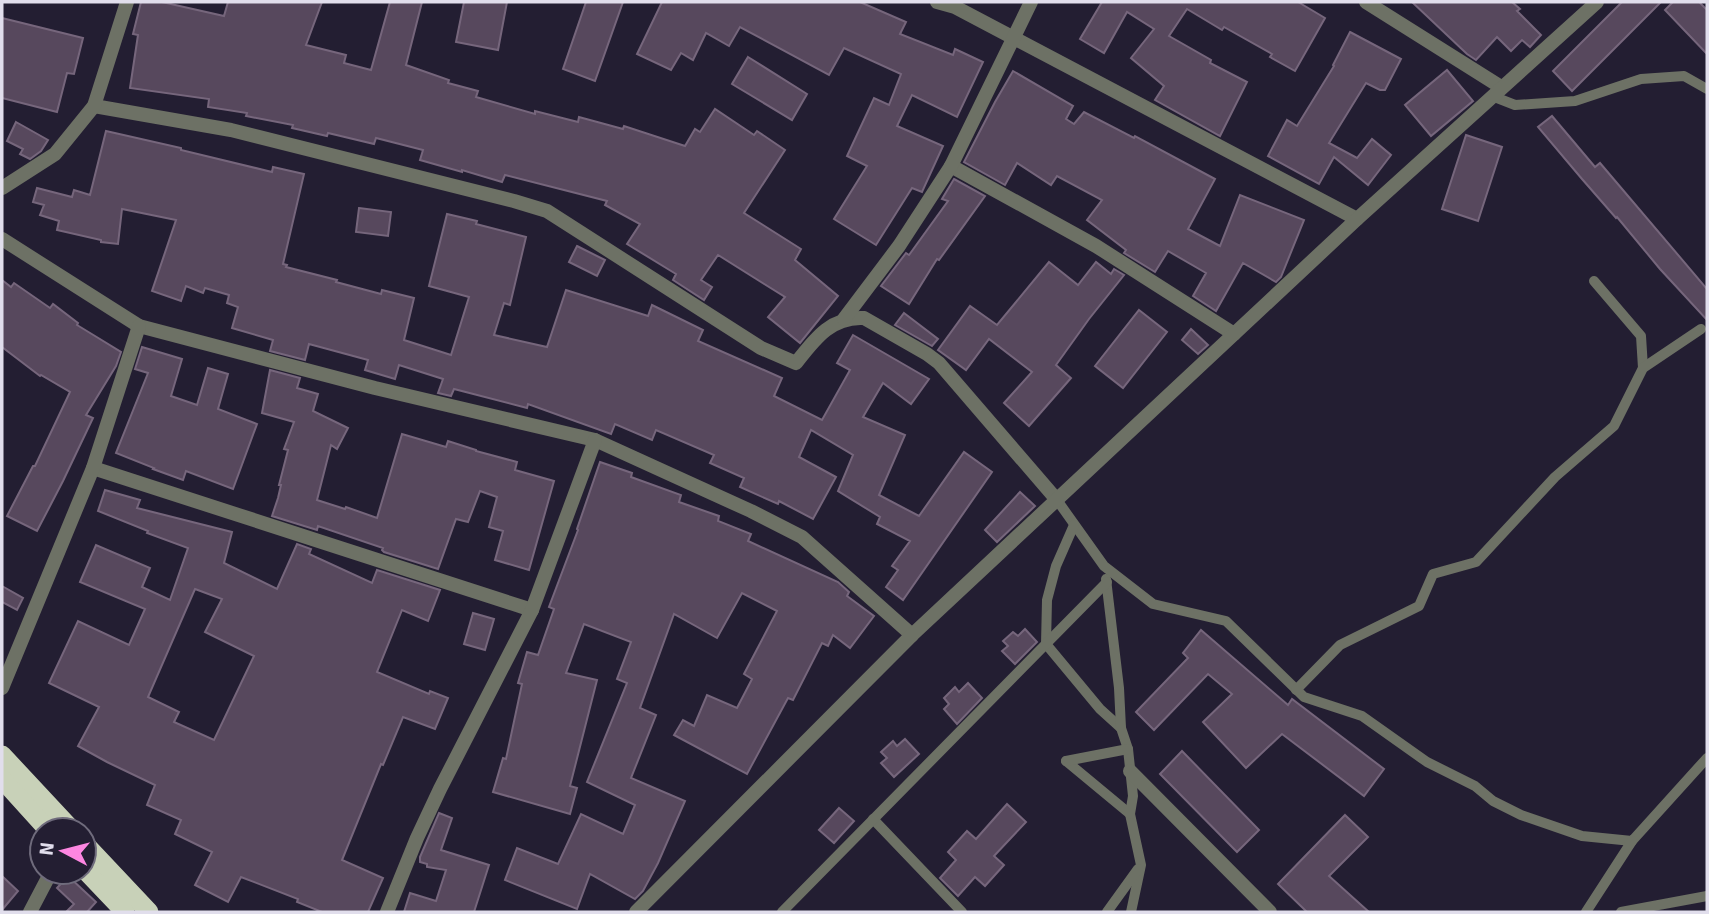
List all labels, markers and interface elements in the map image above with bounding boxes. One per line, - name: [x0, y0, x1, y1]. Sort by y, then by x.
- north arrow: [28, 816, 98, 886]
- text: N: [34, 841, 60, 857]

